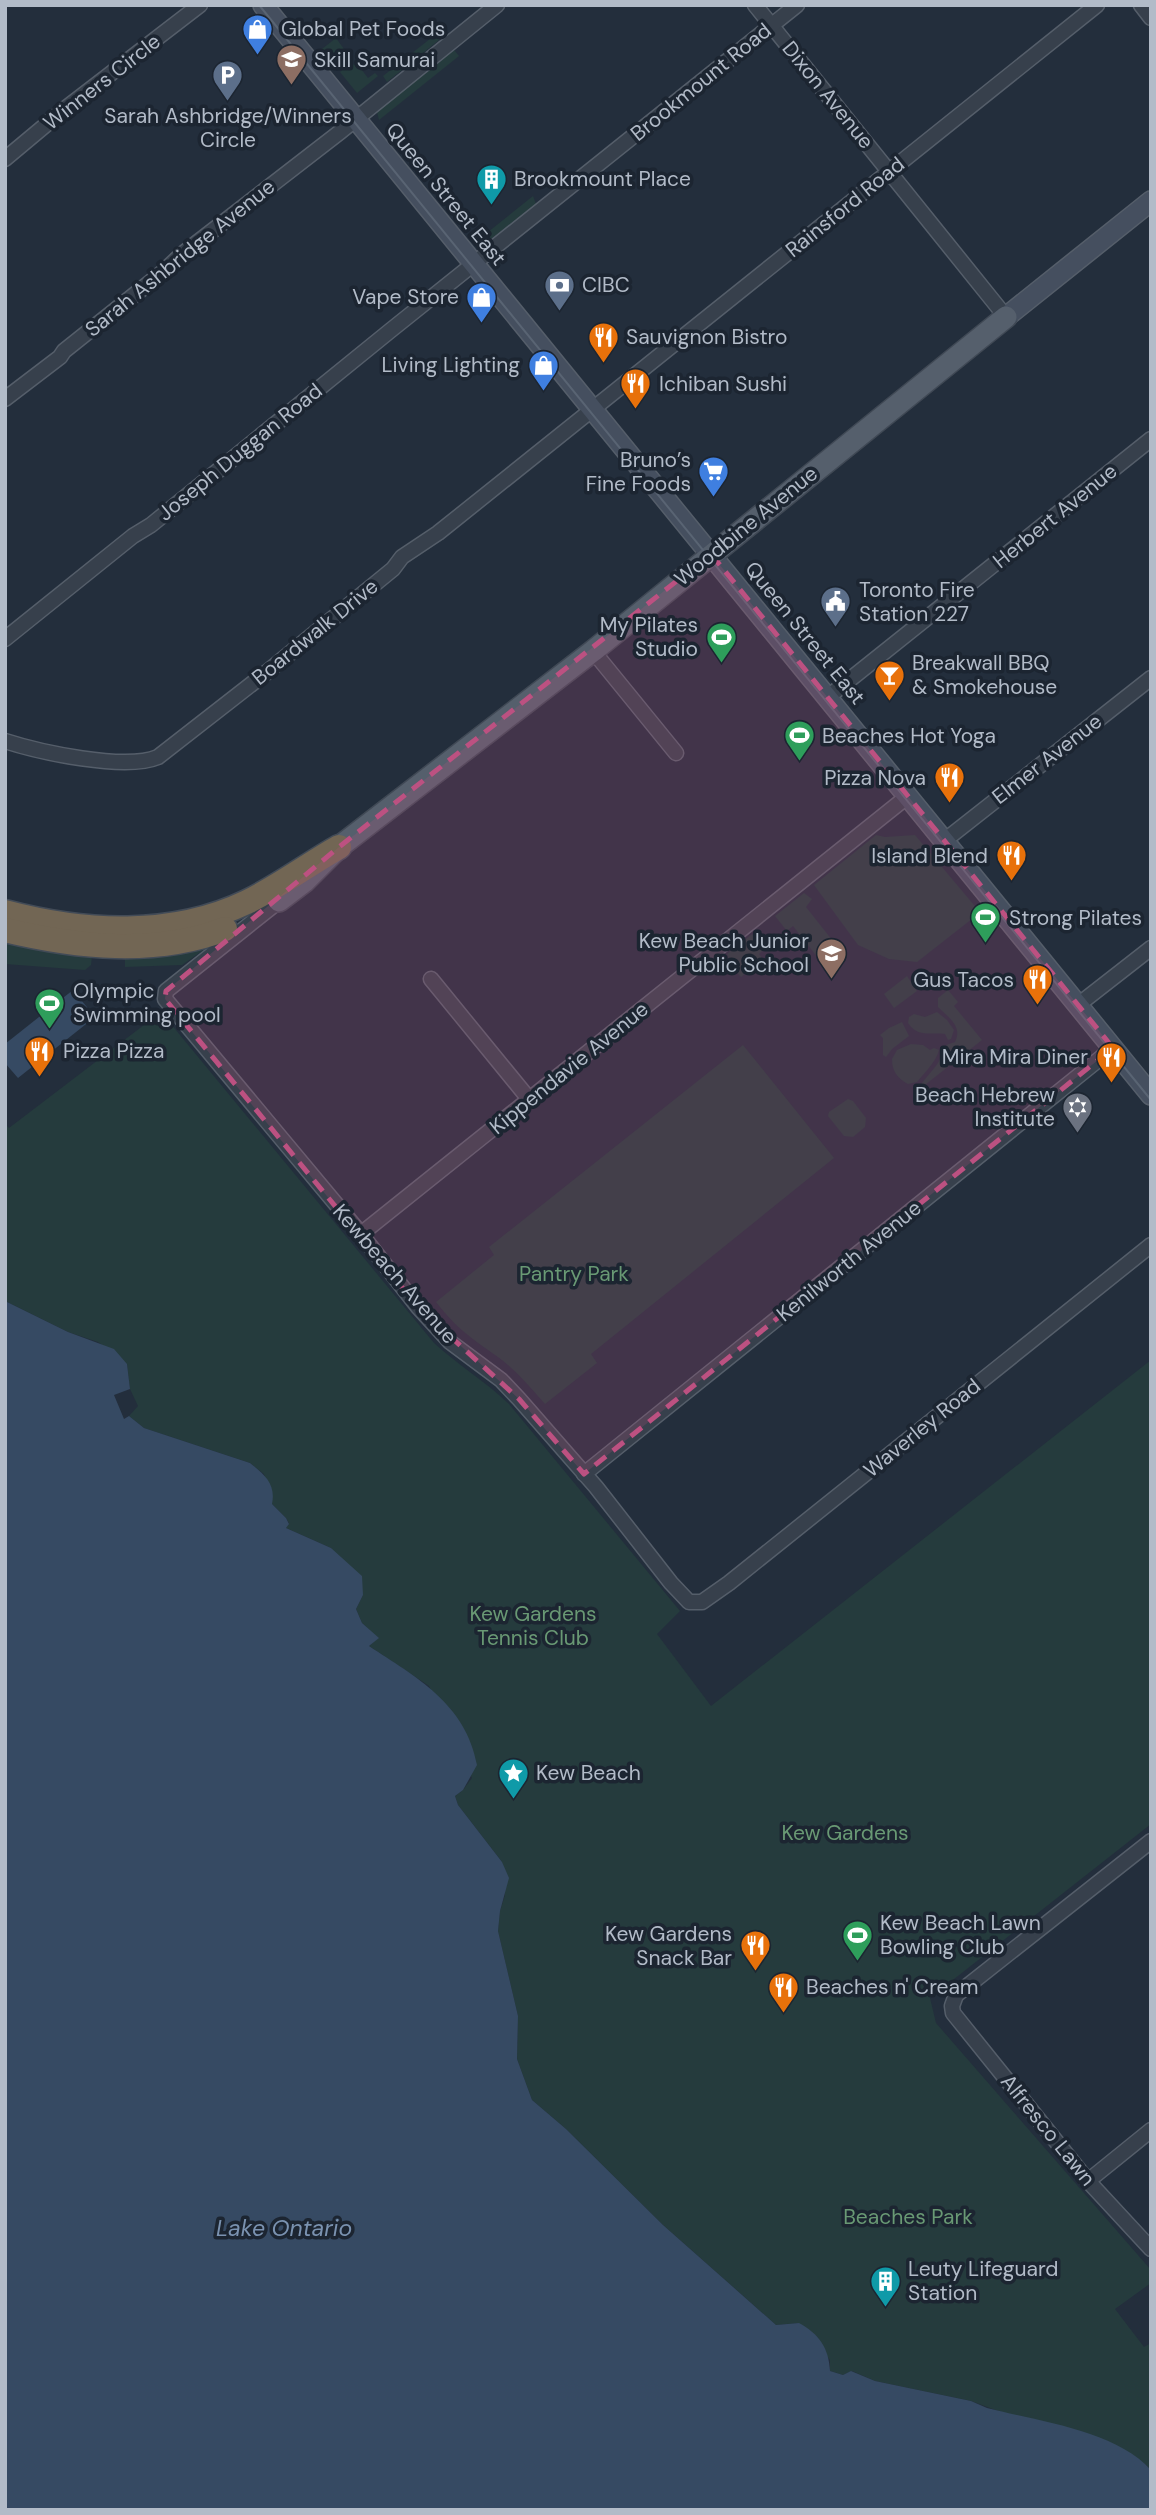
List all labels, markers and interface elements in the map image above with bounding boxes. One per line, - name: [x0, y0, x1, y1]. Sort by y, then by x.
- shop icon: Global Pet Foods: [241, 12, 275, 56]
- place label: Global Pet Foods: [281, 15, 445, 43]
- street label: Brookmount Road: [625, 17, 777, 147]
- street label: Winners Circle: [38, 27, 166, 137]
- street label: Dixon Avenue: [776, 35, 880, 155]
- school or university icon: Skill Samurai: [274, 43, 308, 87]
- place label: Skill Samurai: [314, 46, 435, 74]
- parking icon: Sarah Ashbridge/Winners Circle: [211, 59, 245, 103]
- place label: Sarah Ashbridge/Winners Circle: [104, 102, 352, 154]
- street label: Queen Street East: [380, 117, 512, 271]
- street label: Rainsford Road: [780, 150, 910, 264]
- building icon: Brookmount Place: [474, 162, 508, 206]
- place label: Brookmount Place: [514, 165, 691, 193]
- street label: Sarah Ashbridge Avenue: [79, 173, 281, 343]
- bank icon: CIBC: [542, 268, 576, 312]
- place label: CIBC: [582, 271, 630, 299]
- shop icon: Vape Store: [465, 280, 499, 324]
- place label: Vape Store: [352, 283, 459, 311]
- restaurant icon: Sauvignon Bistro: [586, 320, 620, 364]
- place label: Sauvignon Bistro: [626, 323, 787, 351]
- shop icon: Living Lighting: [526, 348, 560, 392]
- place label: Living Lighting: [381, 351, 520, 379]
- restaurant icon: Ichiban Sushi: [619, 367, 653, 411]
- place label: Ichiban Sushi: [659, 370, 787, 398]
- street label: Joseph Duggan Road: [152, 377, 328, 527]
- place label: Bruno’s Fine Foods: [586, 446, 691, 498]
- supermarket icon: Bruno’s Fine Foods: [697, 455, 731, 499]
- street label: Herbert Avenue: [987, 457, 1123, 575]
- street label: Woodbine Avenue: [669, 460, 823, 592]
- street label: Queen Street East: [739, 556, 871, 710]
- street label: Boardwalk Drive: [246, 572, 384, 692]
- place label: Toronto Fire Station 227: [859, 576, 975, 628]
- public building icon: Toronto Fire Station 227: [819, 585, 853, 629]
- place label: My Pilates Studio: [600, 611, 698, 663]
- sports icon: My Pilates Studio: [704, 620, 738, 664]
- place label: Breakwall BBQ & Smokehouse: [912, 649, 1057, 701]
- bar icon: Breakwall BBQ & Smokehouse: [872, 658, 906, 702]
- street label: Elmer Avenue: [986, 707, 1108, 811]
- sports icon: Beaches Hot Yoga: [782, 719, 816, 763]
- place label: Beaches Hot Yoga: [822, 722, 996, 750]
- restaurant icon: Pizza Nova: [932, 761, 966, 805]
- place label: Pizza Nova: [824, 764, 926, 792]
- restaurant icon: Island Blend: [994, 839, 1028, 883]
- place label: Island Blend: [871, 842, 988, 870]
- sports icon: Strong Pilates: [969, 901, 1003, 945]
- place label: Strong Pilates: [1009, 904, 1142, 932]
- place label: Kew Beach Junior Public School: [639, 927, 809, 979]
- school or university icon: Kew Beach Junior Public School: [815, 936, 849, 980]
- restaurant icon: Gus Tacos: [1020, 963, 1054, 1007]
- place label: Gus Tacos: [913, 966, 1014, 994]
- place label: Olympic Swimming pool: [73, 977, 221, 1029]
- sports icon: Olympic Swimming pool: [33, 986, 67, 1030]
- street label: Kippendavie Avenue: [484, 995, 654, 1141]
- restaurant icon: Pizza Pizza: [23, 1034, 57, 1078]
- place label: Pizza Pizza: [63, 1037, 164, 1065]
- restaurant icon: Mira Mira Diner: [1094, 1040, 1128, 1084]
- place label: Mira Mira Diner: [942, 1043, 1088, 1071]
- place label: Beach Hebrew Institute: [915, 1081, 1055, 1133]
- synagogue icon: Beach Hebrew Institute: [1061, 1090, 1095, 1134]
- street label: Kenilworth Avenue: [771, 1194, 927, 1328]
- street label: Kewbeach Avenue: [326, 1198, 464, 1350]
- park label: Pantry Park: [519, 1260, 629, 1288]
- street label: Waverley Road: [858, 1372, 986, 1484]
- park label: Kew Gardens Tennis Club: [469, 1600, 597, 1652]
- place icon: Kew Beach: [496, 1756, 530, 1800]
- place label: Kew Beach: [536, 1759, 641, 1787]
- park label: Kew Gardens: [781, 1819, 909, 1847]
- place label: Kew Beach Lawn Bowling Club: [880, 1909, 1041, 1961]
- sports icon: Kew Beach Lawn Bowling Club: [840, 1918, 874, 1962]
- place label: Kew Gardens Snack Bar: [605, 1920, 732, 1972]
- restaurant icon: Kew Gardens Snack Bar: [738, 1929, 772, 1973]
- restaurant icon: Beaches n' Cream: [766, 1970, 800, 2014]
- place label: Beaches n' Cream: [806, 1973, 979, 2001]
- street label: Alfresco Lawn: [994, 2068, 1102, 2192]
- park label: Beaches Park: [843, 2203, 973, 2231]
- water label: Lake Ontario: [216, 2213, 352, 2243]
- place label: Leuty Lifeguard Station: [908, 2255, 1059, 2307]
- building icon: Leuty Lifeguard Station: [868, 2264, 902, 2308]

